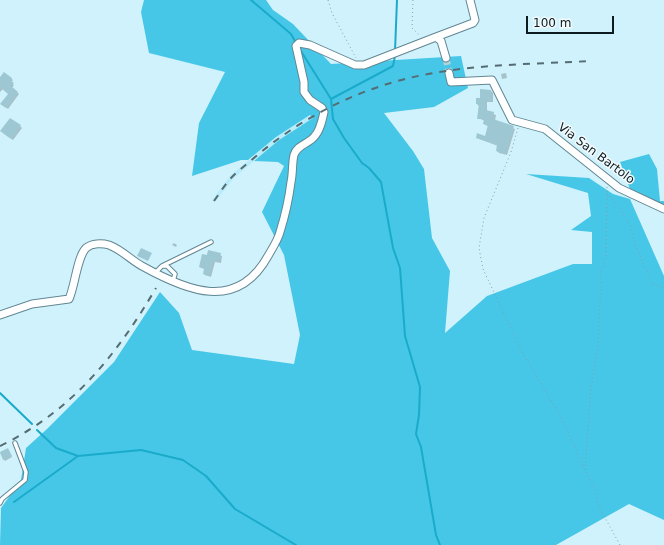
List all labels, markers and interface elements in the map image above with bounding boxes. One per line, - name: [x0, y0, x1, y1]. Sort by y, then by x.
- scale bar: [528, 8, 616, 34]
- text: 100 m: [533, 16, 571, 30]
- street label: Via San Bartolo: [555, 121, 637, 187]

